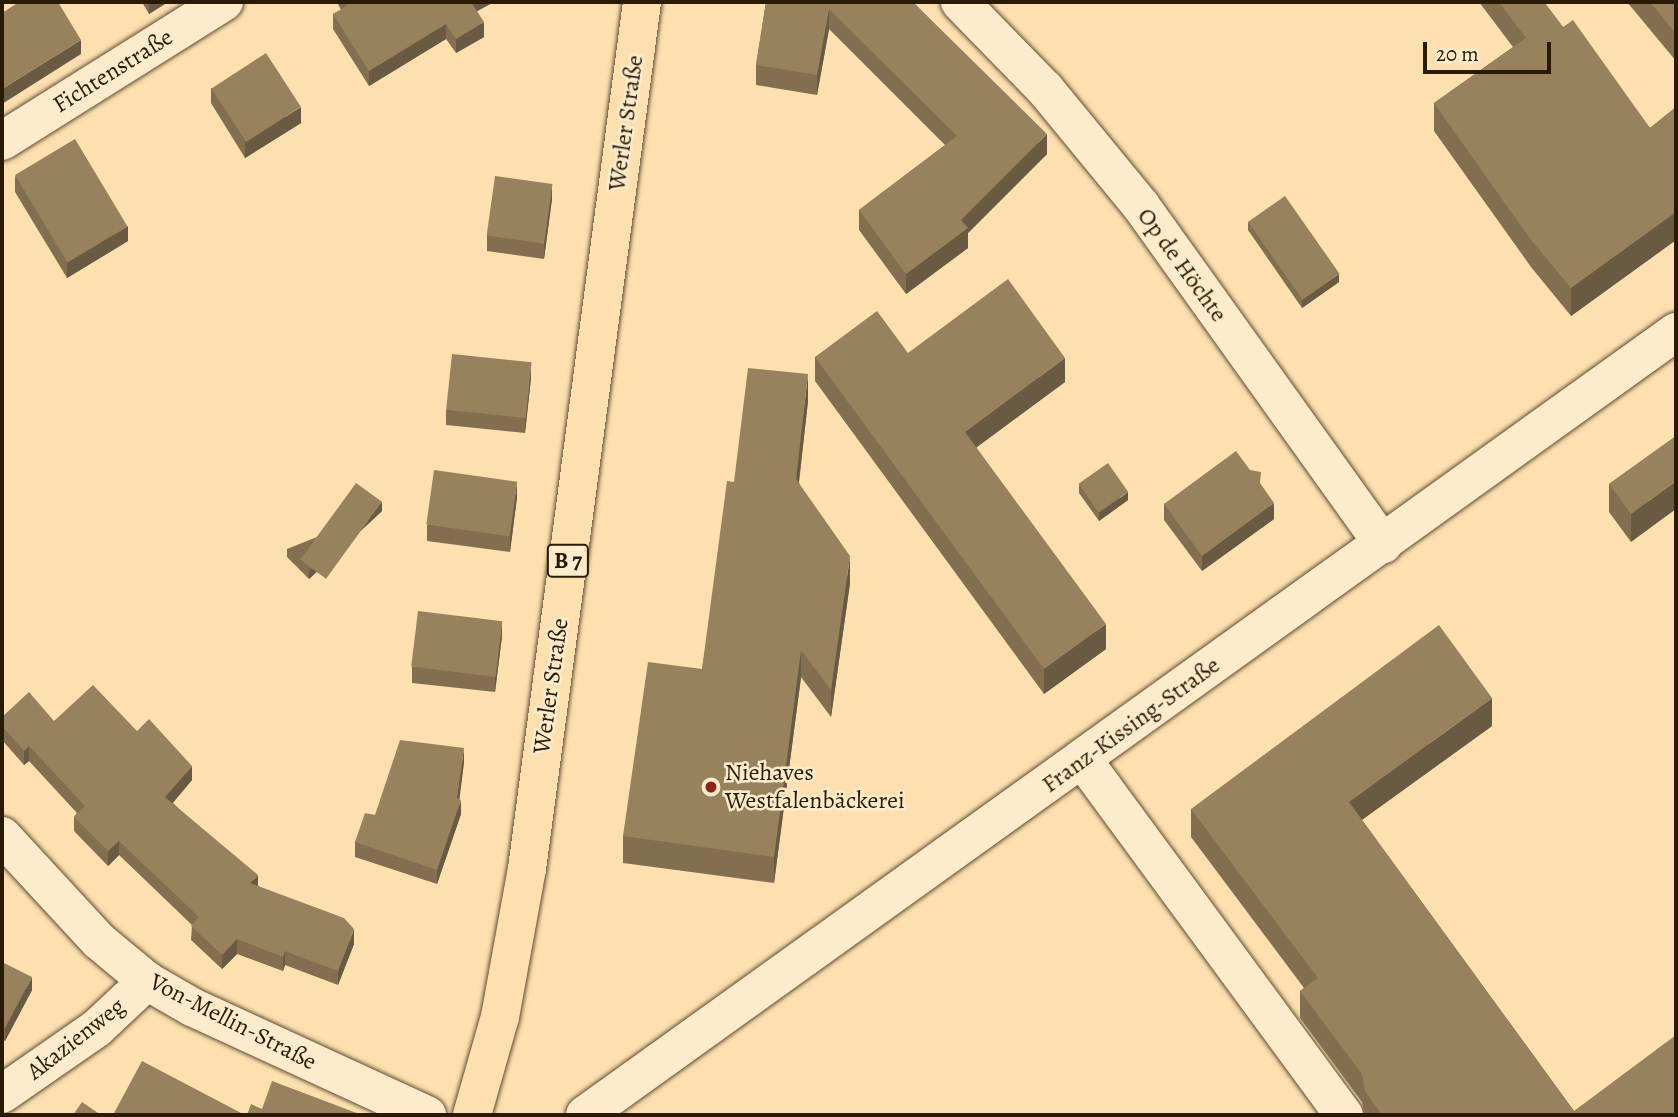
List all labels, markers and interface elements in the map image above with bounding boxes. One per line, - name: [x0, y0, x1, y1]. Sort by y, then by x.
- street label: Fichtenstraße: [48, 23, 178, 119]
- scale bar: [1426, 28, 1554, 72]
- text: 20 m: [1436, 40, 1479, 68]
- street label: Werler Straße: [602, 53, 650, 193]
- street label: Op de Höchte: [1131, 202, 1233, 328]
- road number: B 7: [545, 541, 591, 580]
- street label: Werler Straße: [527, 616, 575, 756]
- street label: Franz-Kissing-Straße: [1037, 651, 1225, 799]
- place label: Niehaves Westfalenbäckerei: [725, 759, 905, 815]
- marker: Niehaves Westfalenbäckerei: [703, 779, 719, 795]
- street label: Von-Mellin-Straße: [145, 968, 321, 1076]
- street label: Akazienweg: [21, 992, 131, 1086]

